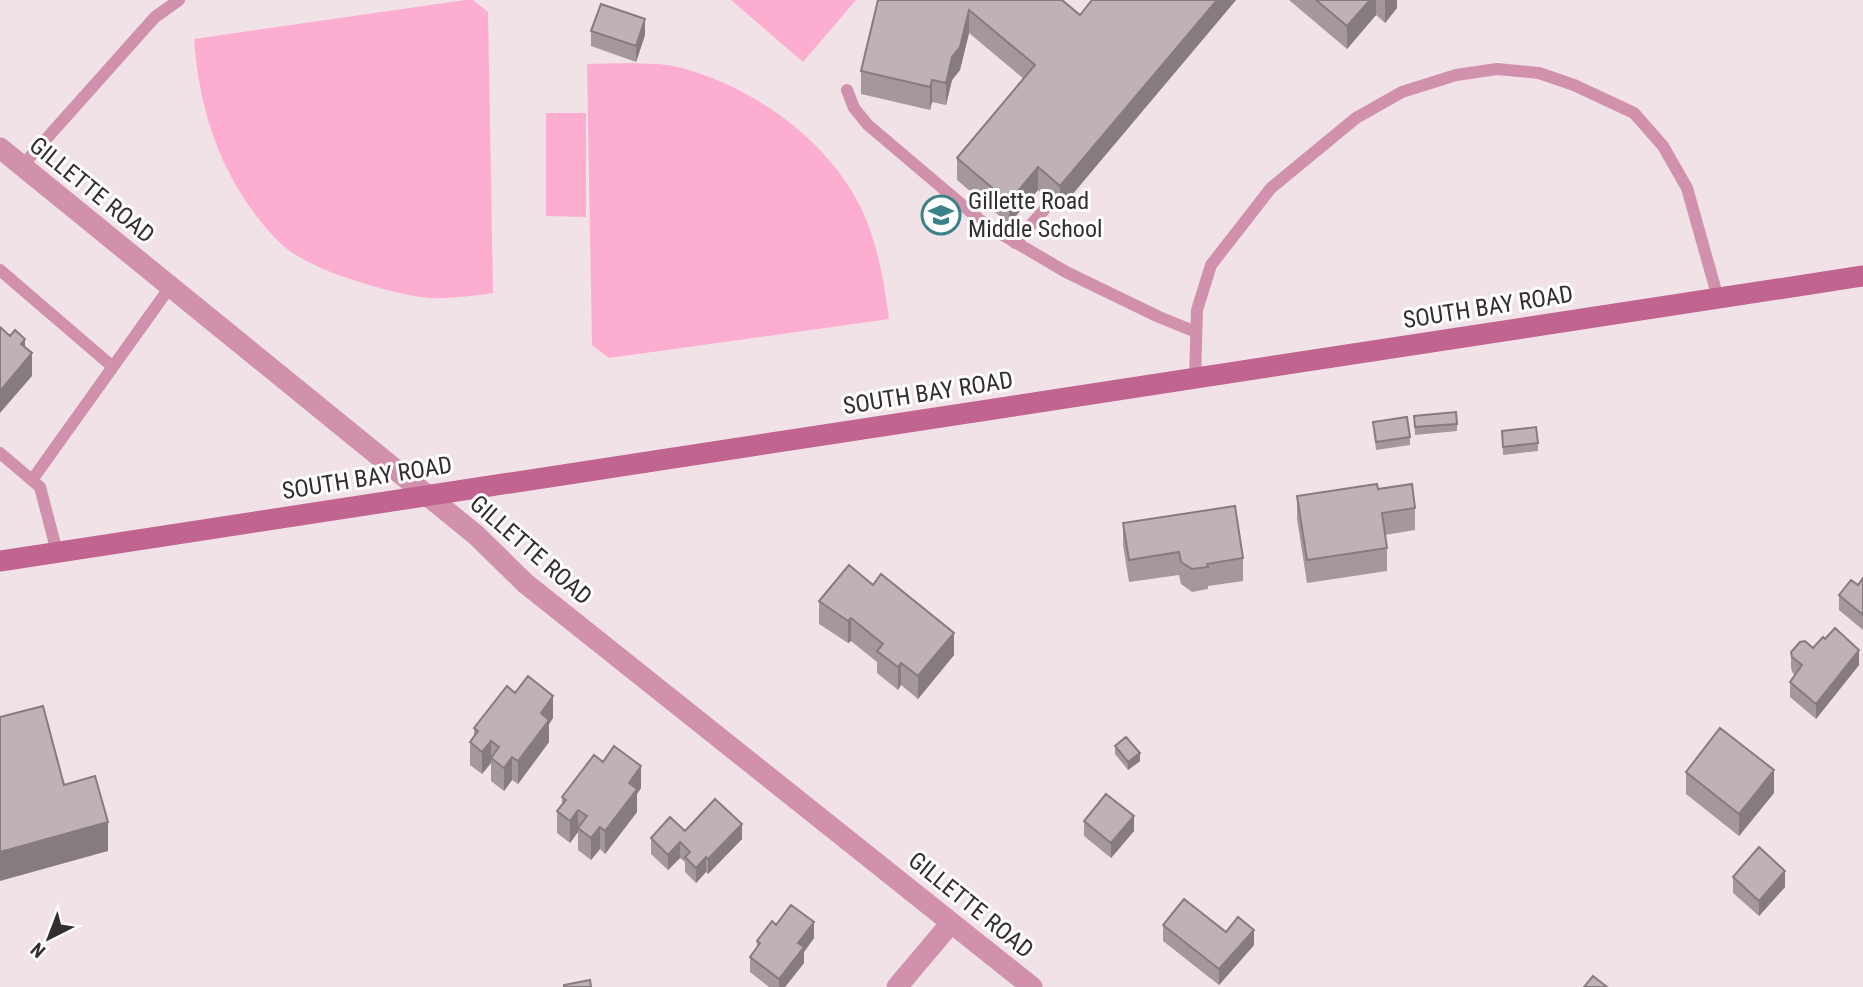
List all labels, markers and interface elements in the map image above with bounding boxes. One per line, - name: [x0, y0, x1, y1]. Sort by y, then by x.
- street label: GILLETTE ROAD: [24, 131, 160, 249]
- place label: Gillette Road Middle School: [968, 187, 1102, 243]
- school or university icon: Gillette Road Middle School: [920, 194, 962, 236]
- street label: SOUTH BAY ROAD: [1401, 280, 1575, 334]
- street label: SOUTH BAY ROAD: [841, 366, 1015, 420]
- street label: SOUTH BAY ROAD: [280, 451, 454, 505]
- street label: GILLETTE ROAD: [464, 489, 598, 611]
- street label: GILLETTE ROAD: [903, 846, 1039, 964]
- north arrow: [14, 903, 84, 973]
- text: N: [26, 938, 50, 963]

